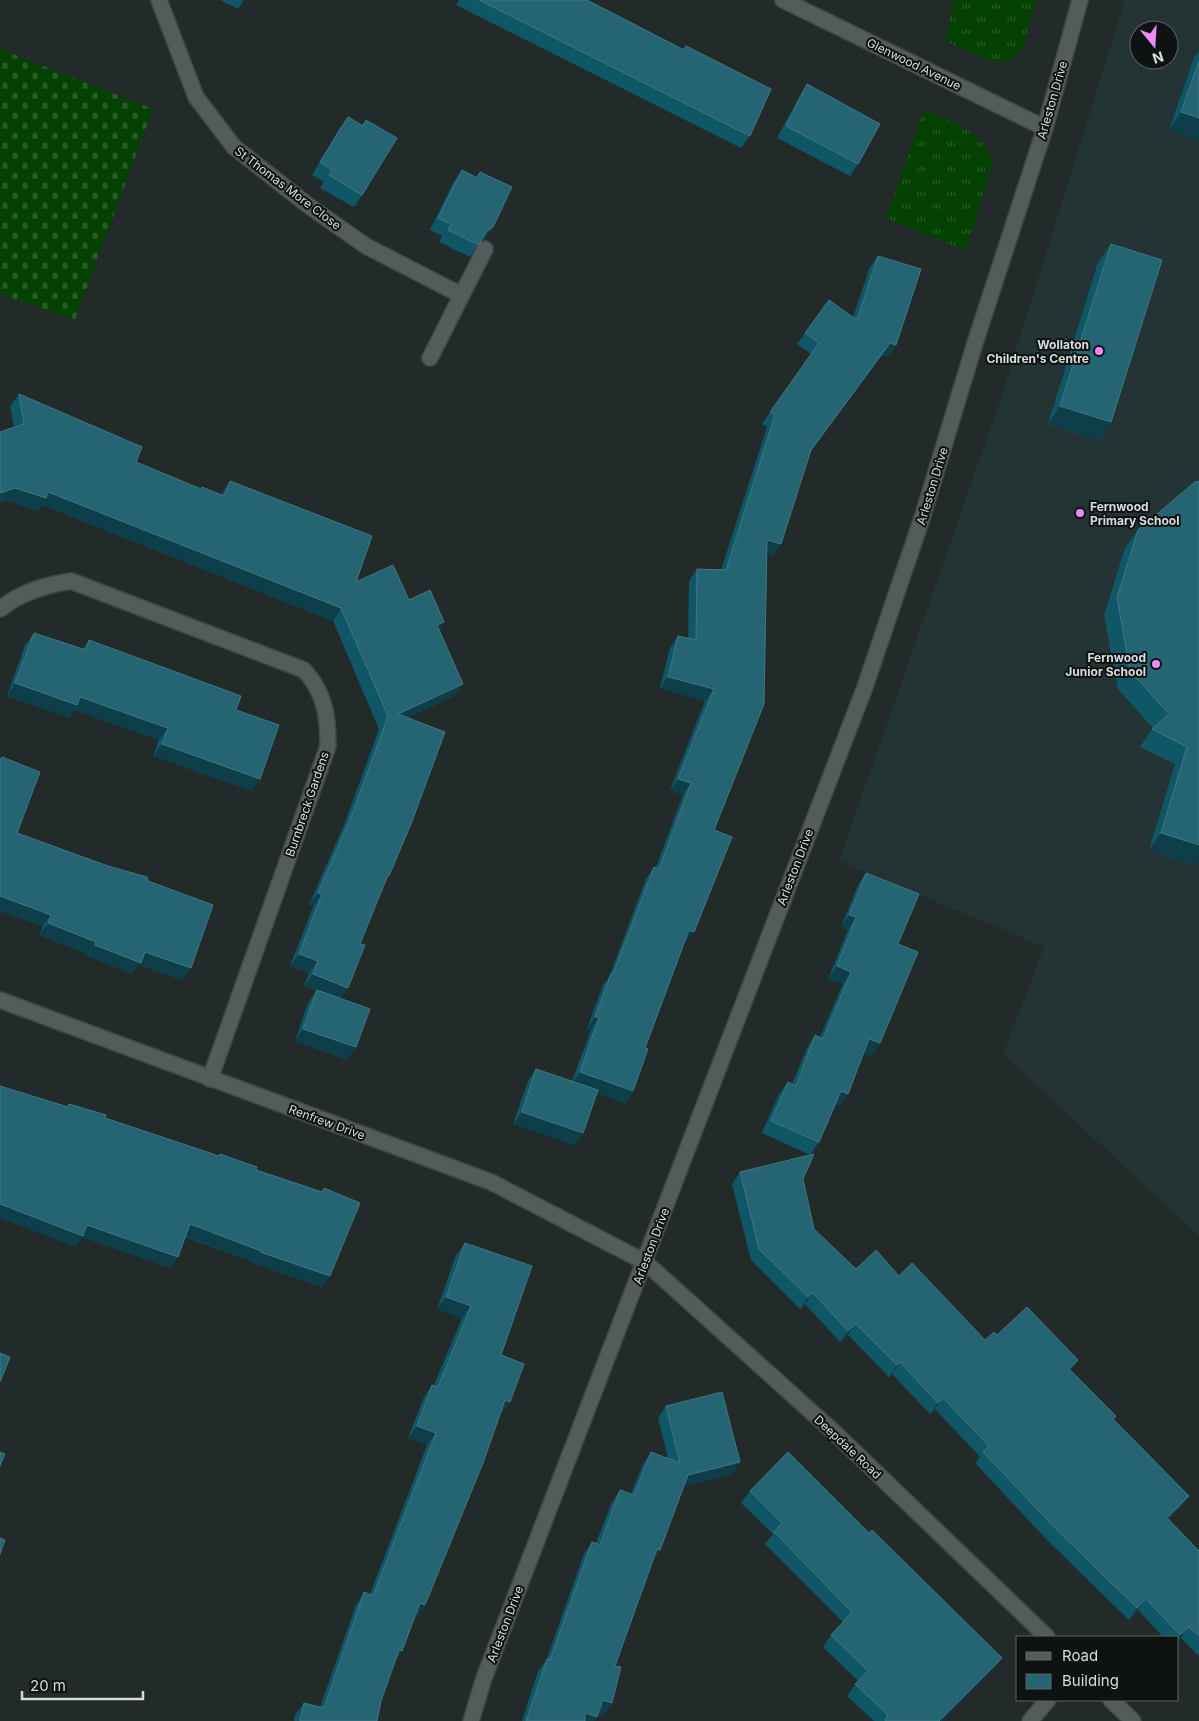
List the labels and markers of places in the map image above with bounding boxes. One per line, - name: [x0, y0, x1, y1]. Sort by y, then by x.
- place label: Wollaton Children's Centre: [986, 337, 1089, 366]
- marker: Wollaton Children's Centre: [1093, 345, 1105, 357]
- place label: Fernwood Primary School: [1090, 499, 1179, 528]
- marker: Fernwood Primary School: [1074, 507, 1086, 519]
- place label: Fernwood Junior School: [1065, 650, 1146, 679]
- marker: Fernwood Junior School: [1150, 658, 1162, 670]

